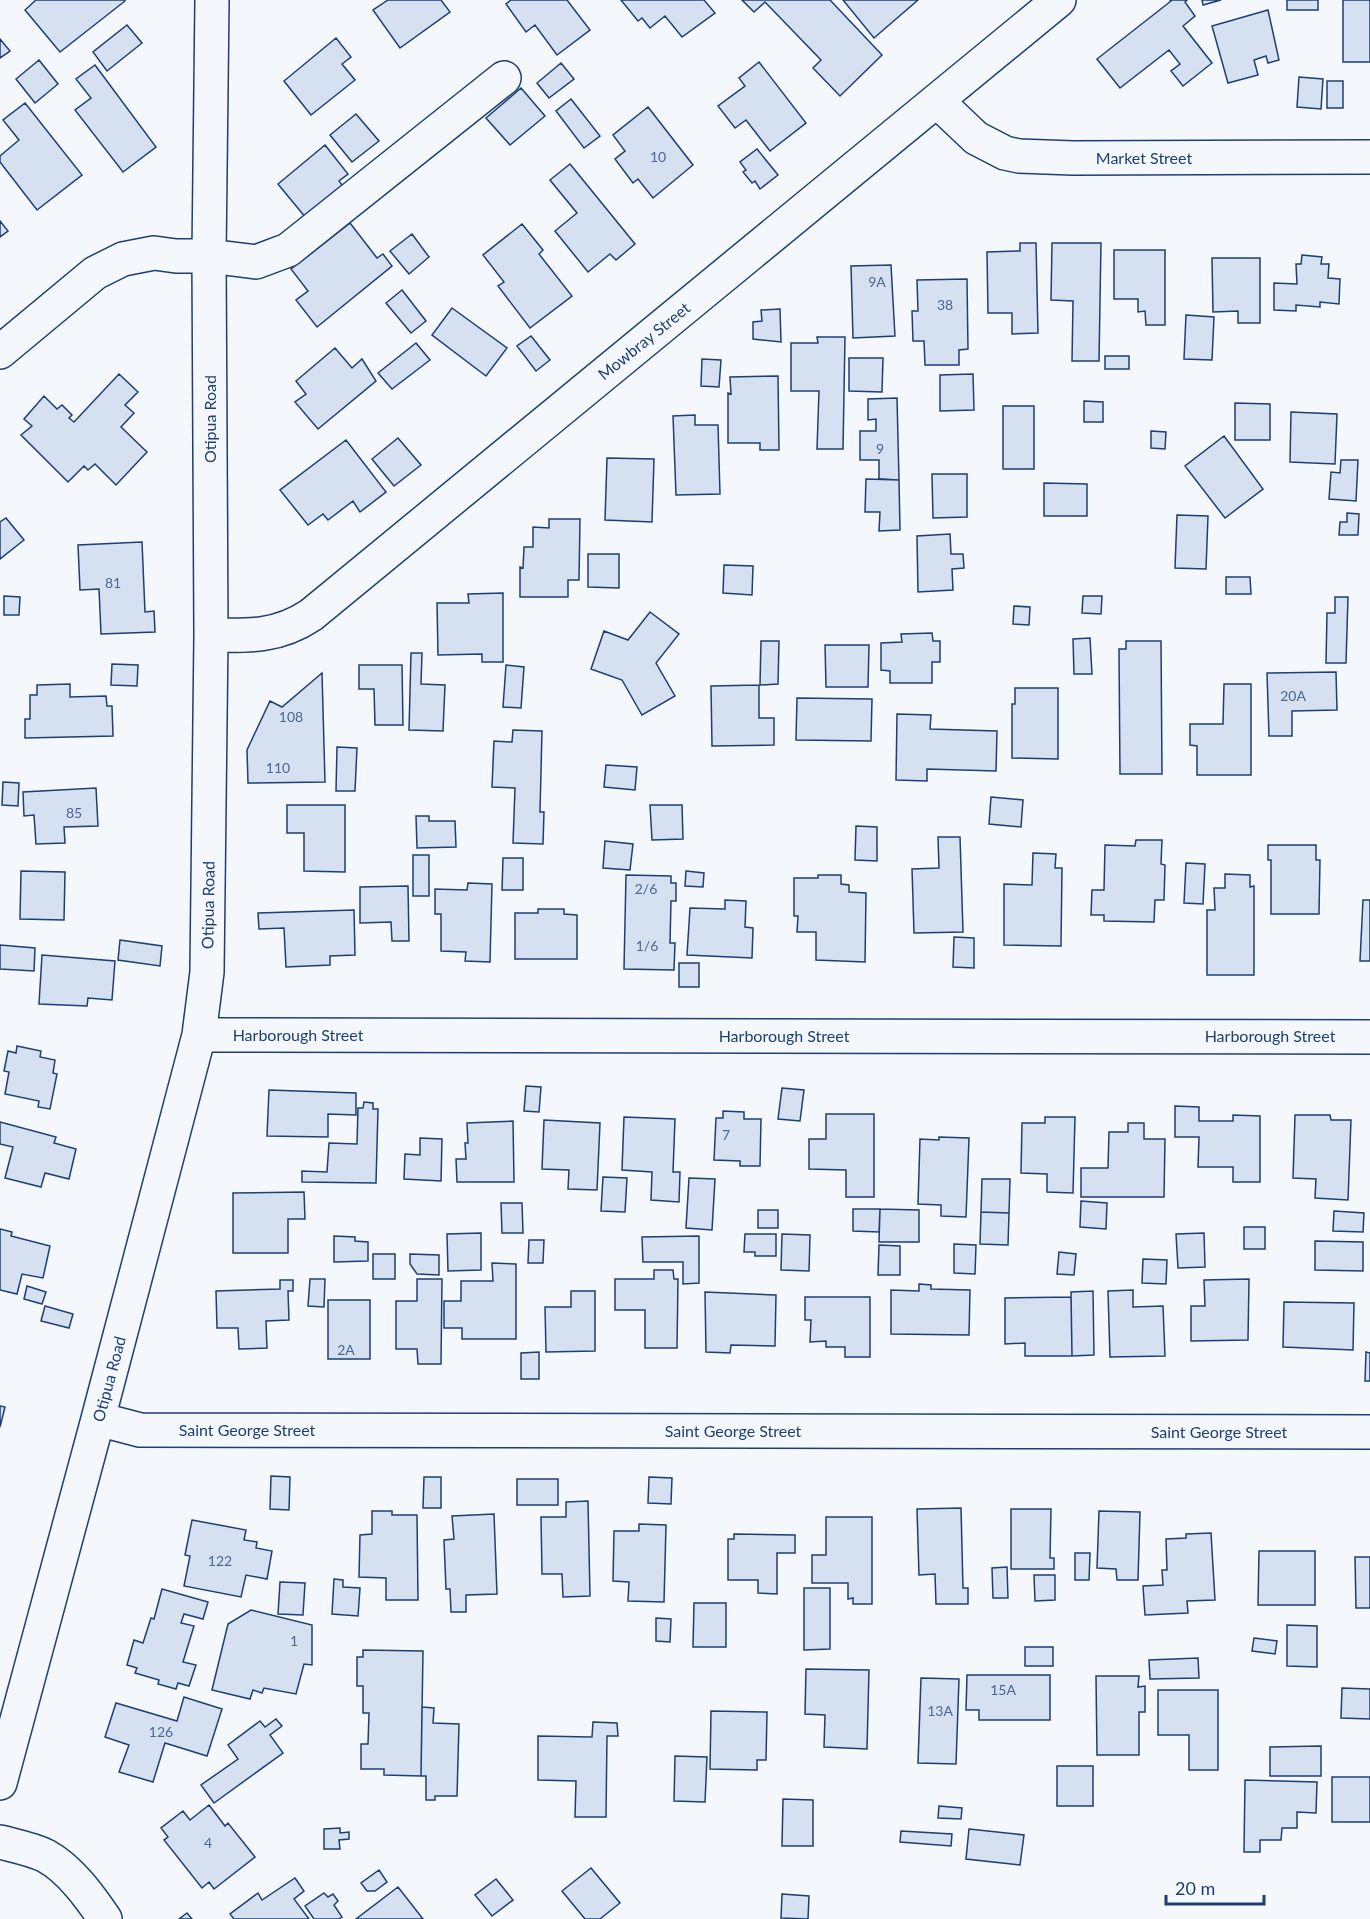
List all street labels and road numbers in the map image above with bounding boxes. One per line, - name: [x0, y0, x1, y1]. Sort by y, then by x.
- street label: Market Street: [1096, 148, 1192, 167]
- street label: Mowbray Street: [594, 298, 694, 383]
- street label: Otipua Road: [200, 375, 219, 463]
- street label: Otipua Road: [197, 861, 218, 949]
- street label: Harborough Street: [233, 1025, 364, 1044]
- street label: Harborough Street: [719, 1026, 850, 1045]
- street label: Harborough Street: [1205, 1026, 1336, 1045]
- street label: Otipua Road: [88, 1334, 129, 1424]
- street label: Saint George Street: [179, 1420, 316, 1439]
- street label: Saint George Street: [665, 1421, 802, 1440]
- street label: Saint George Street: [1151, 1422, 1288, 1441]

